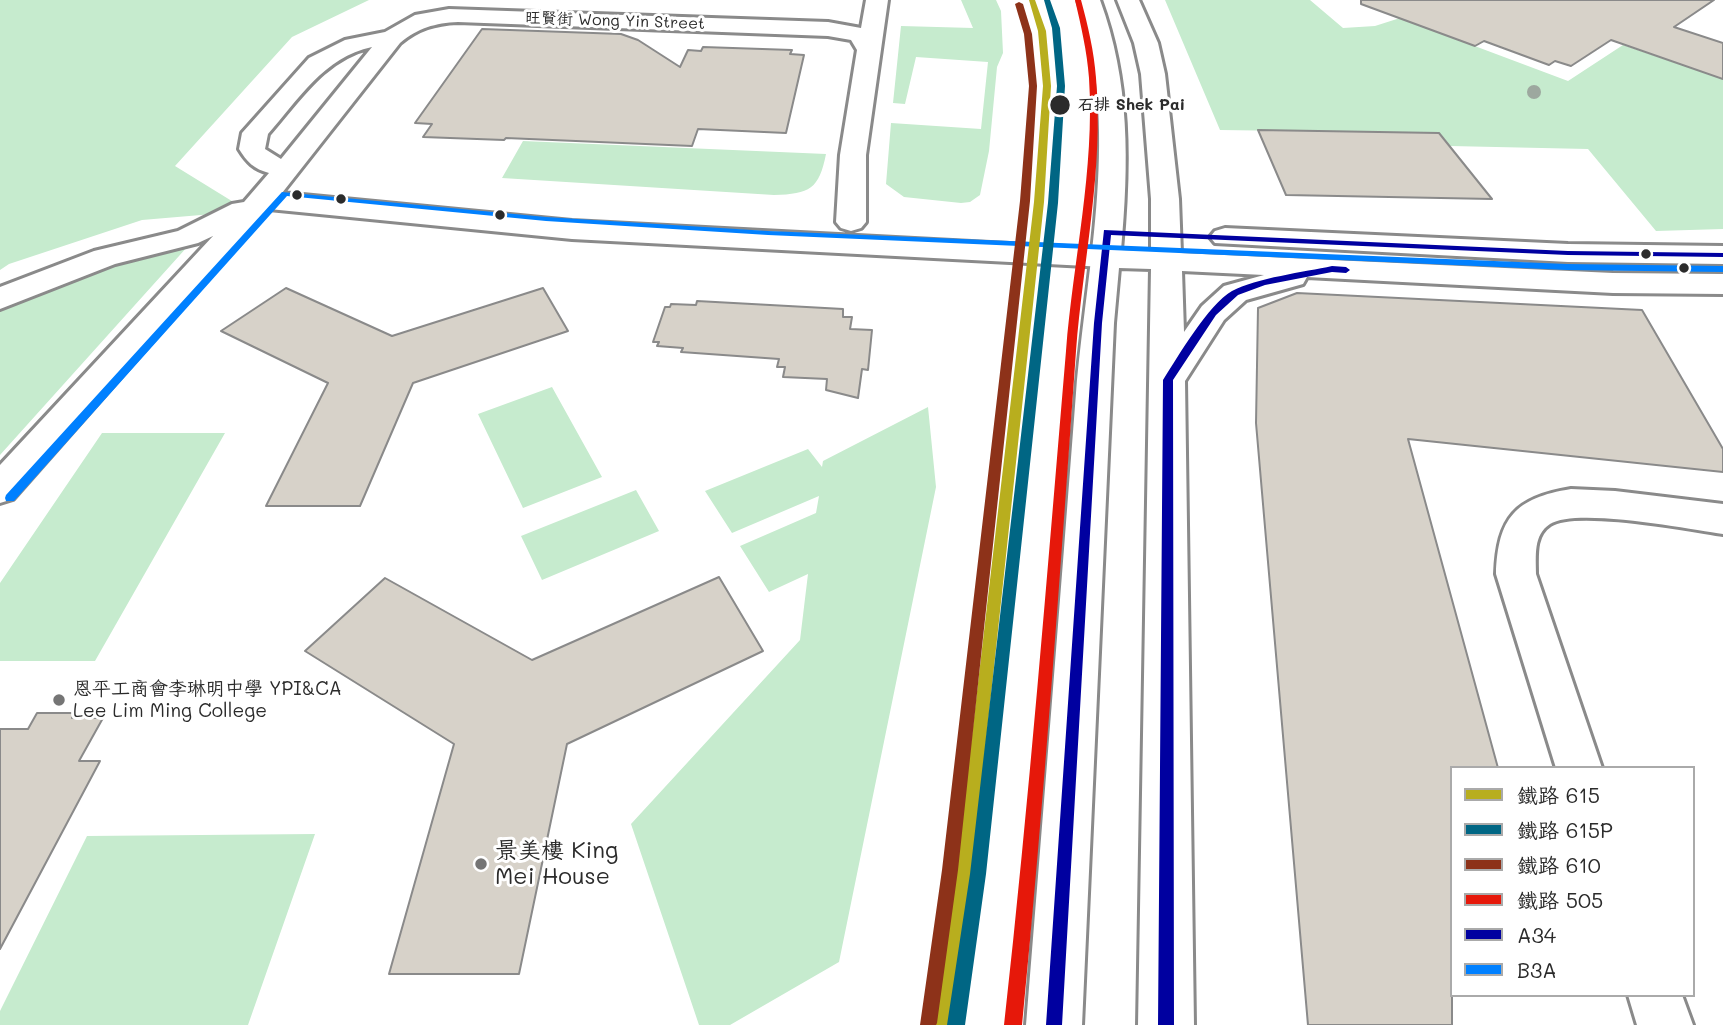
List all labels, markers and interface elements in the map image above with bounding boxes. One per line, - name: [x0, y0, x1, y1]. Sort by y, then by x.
- street label: 旺賢街 Wong Yin Street: [525, 8, 705, 34]
- marker: 石排 Shek Pai: [1048, 93, 1072, 117]
- place label: 石排 Shek Pai: [1078, 95, 1185, 115]
- unlabelled marker: [290, 188, 304, 202]
- unlabelled marker: [334, 192, 348, 206]
- unlabelled marker: [493, 208, 507, 222]
- unlabelled marker: [1639, 247, 1653, 261]
- unlabelled marker: [1677, 261, 1691, 275]
- place label: 恩平工商會李琳明中學 YPI&CA Lee Lim Ming College: [73, 678, 342, 722]
- marker: 恩平工商會李琳明中學 YPI&CA Lee Lim Ming College: [51, 692, 67, 708]
- legend: [1450, 766, 1695, 997]
- text: 鐵路 615: [1517, 781, 1600, 808]
- text: 鐵路 615P: [1517, 816, 1613, 843]
- place label: 景美樓 King Mei House: [495, 837, 618, 891]
- text: 鐵路 610: [1517, 851, 1601, 878]
- marker: 景美樓 King Mei House: [473, 856, 489, 872]
- text: 鐵路 505: [1517, 886, 1603, 913]
- text: A34: [1517, 921, 1556, 948]
- text: B3A: [1517, 956, 1557, 983]

